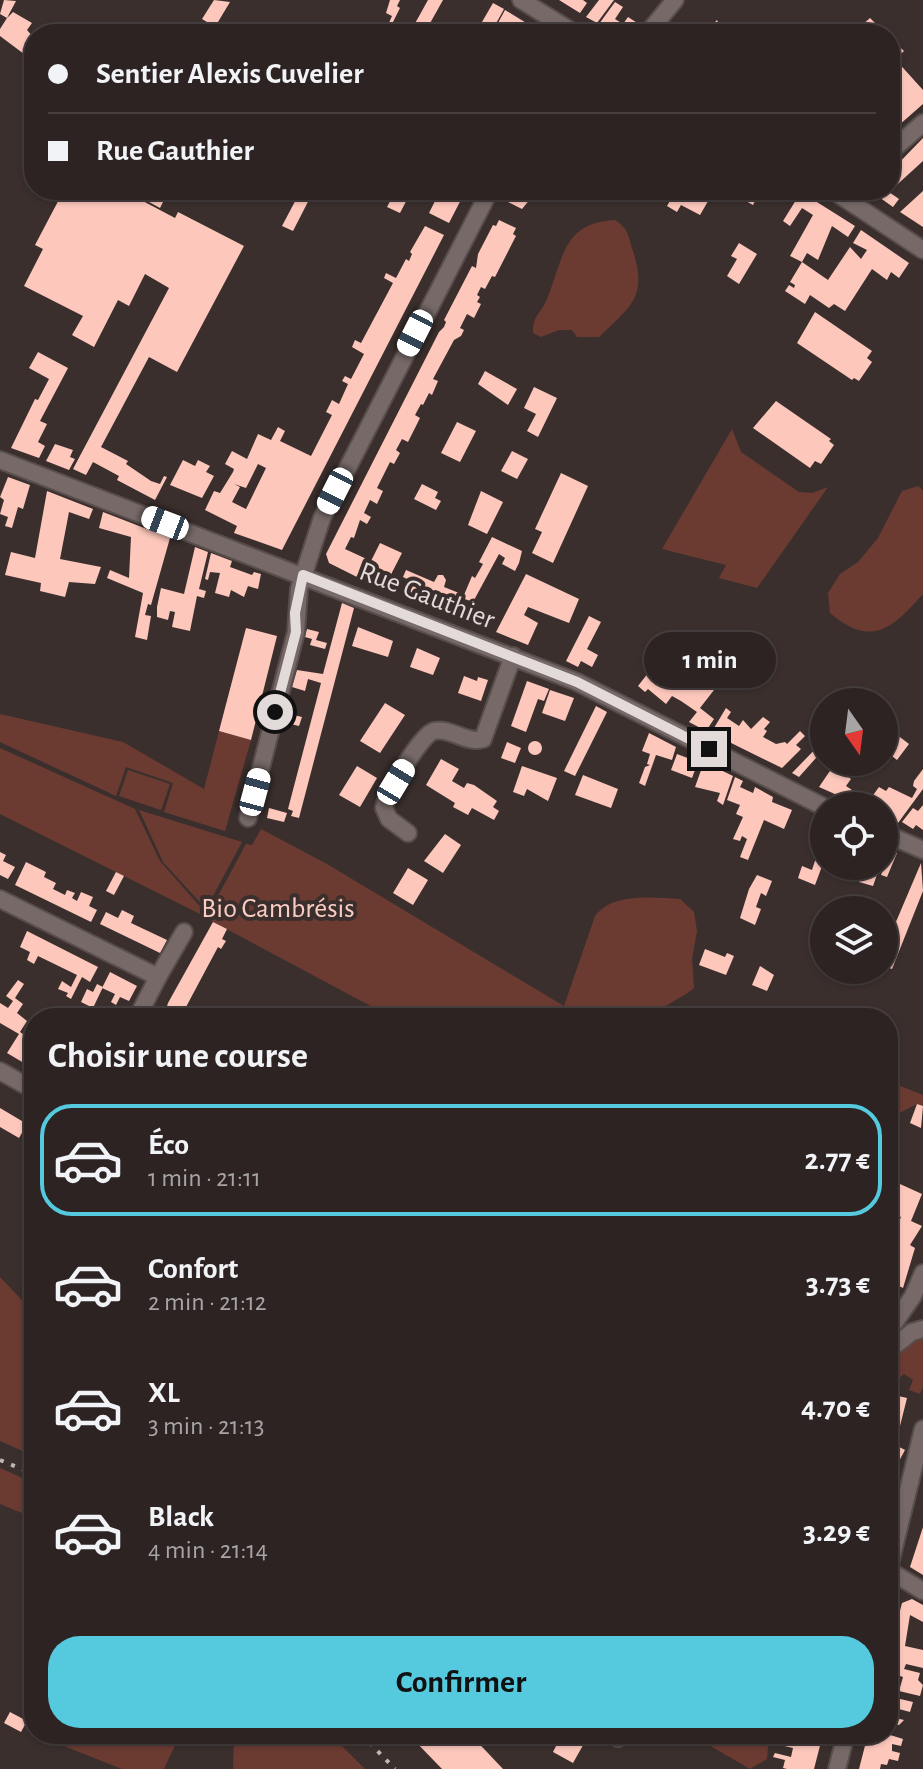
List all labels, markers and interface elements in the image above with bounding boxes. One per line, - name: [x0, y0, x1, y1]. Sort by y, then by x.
- text: Sentier Alexis Cuvelier: [96, 59, 364, 89]
- text: Rue Gauthier: [96, 136, 254, 166]
- car: [393, 306, 437, 360]
- car: [313, 464, 357, 518]
- car: [138, 503, 192, 543]
- street label: Rue Gauthier: [355, 557, 499, 635]
- callout: 1 min: [643, 633, 775, 689]
- text: 1 min: [683, 647, 737, 673]
- north arrow: [810, 688, 898, 776]
- map controls: [810, 688, 898, 984]
- route start: [257, 694, 293, 730]
- route end: [691, 731, 727, 767]
- car: [373, 755, 419, 809]
- car: [237, 766, 273, 818]
- button: locate: [810, 792, 898, 880]
- park label: Bio Cambrésis: [201, 895, 355, 923]
- button: layers: [810, 896, 898, 984]
- text: Choisir une course: [48, 1038, 308, 1074]
- icon: car: [52, 1124, 124, 1196]
- text: Éco: [148, 1130, 189, 1160]
- text: 2.77 €: [805, 1145, 870, 1175]
- text: 1 min · 21:11: [148, 1165, 261, 1191]
- icon: car: [52, 1248, 124, 1320]
- text: Confort: [148, 1254, 238, 1284]
- text: 3.73 €: [806, 1269, 870, 1299]
- text: 2 min · 21:12: [148, 1289, 267, 1315]
- icon: car: [52, 1372, 124, 1444]
- text: XL: [148, 1378, 180, 1408]
- text: 4.70 €: [801, 1393, 870, 1423]
- text: 3 min · 21:13: [148, 1413, 264, 1439]
- icon: car: [52, 1496, 124, 1568]
- text: Black: [148, 1502, 214, 1532]
- text: 3.29 €: [803, 1517, 870, 1547]
- text: 4 min · 21:14: [148, 1537, 268, 1563]
- button: Confirmer: [48, 1636, 874, 1728]

